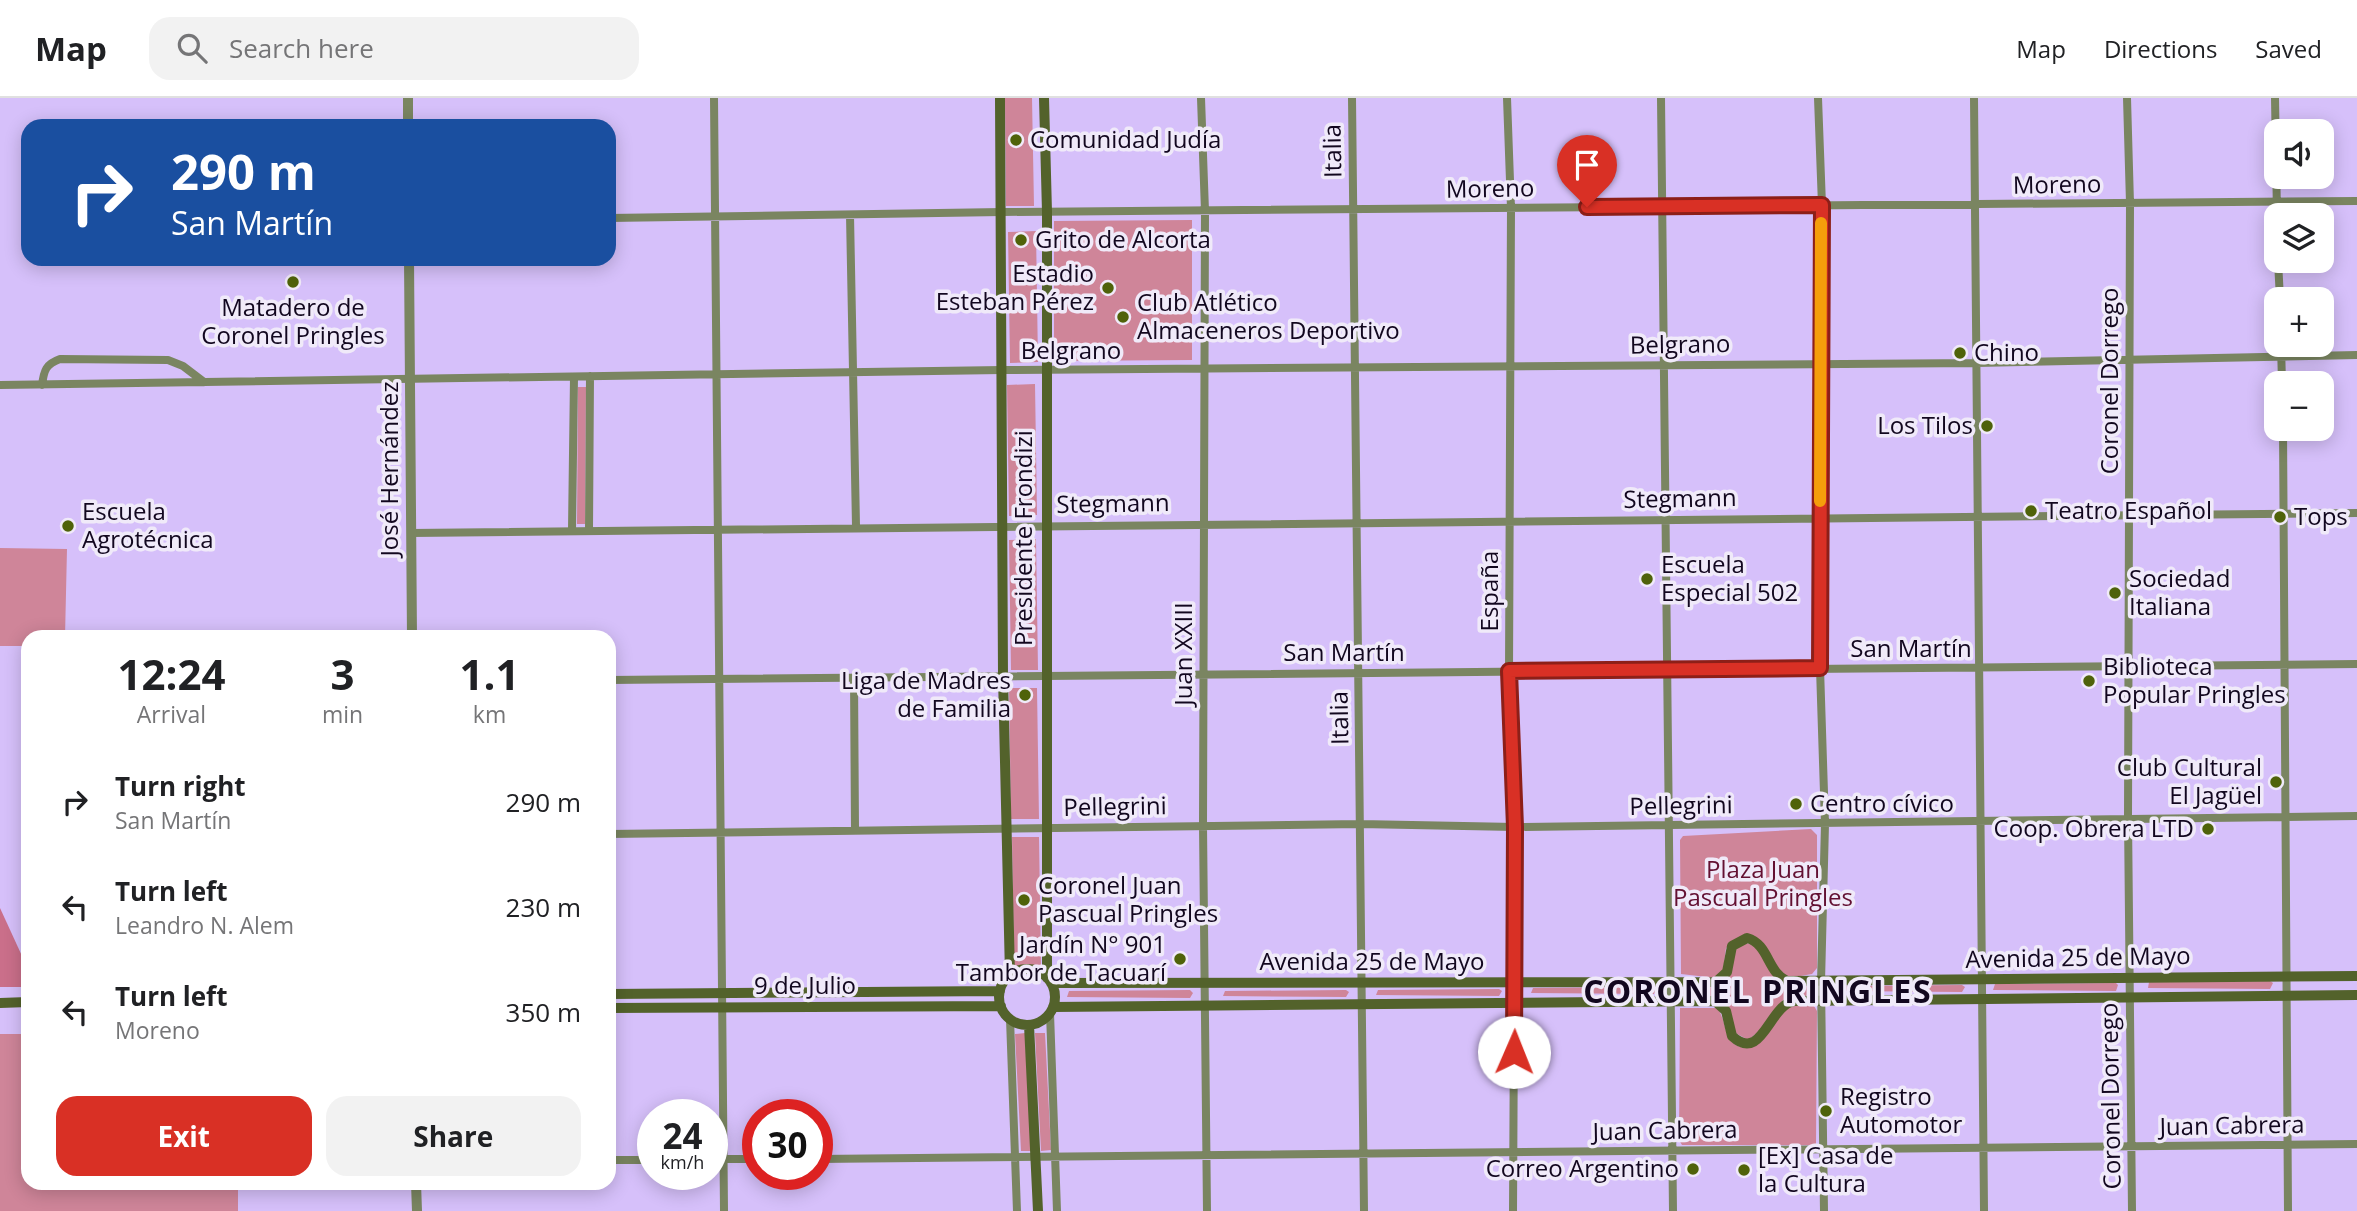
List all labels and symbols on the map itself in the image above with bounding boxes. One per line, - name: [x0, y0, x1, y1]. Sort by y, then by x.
- place label: Comunidad Judía: [1030, 122, 1221, 155]
- street label: Italia: [1315, 124, 1348, 178]
- marker: Comunidad Judía: [1008, 132, 1024, 148]
- pin: [1557, 135, 1617, 207]
- street label: Moreno: [2012, 166, 2101, 201]
- street label: Moreno: [1445, 170, 1534, 205]
- place label: Grito de Alcorta: [1035, 222, 1211, 255]
- marker: Grito de Alcorta: [1013, 232, 1029, 248]
- place label: Estadio Esteban Pérez: [936, 256, 1094, 317]
- marker: Matadero de Coronel Pringles: [285, 274, 301, 290]
- marker: Estadio Esteban Pérez: [1100, 280, 1116, 296]
- place label: Club Atlético Almaceneros Deportivo: [1137, 285, 1400, 346]
- street label: Coronel Dorrego: [2092, 288, 2125, 474]
- place label: Matadero de Coronel Pringles: [201, 290, 385, 351]
- marker: Club Atlético Almaceneros Deportivo: [1115, 309, 1131, 325]
- street label: Belgrano: [1630, 326, 1730, 361]
- street label: Belgrano: [1021, 333, 1121, 366]
- place label: Chino: [1974, 335, 2039, 368]
- marker: Chino: [1952, 345, 1968, 361]
- street label: José Hernández: [372, 381, 405, 559]
- place label: Los Tilos: [1877, 408, 1973, 441]
- marker: Los Tilos: [1979, 418, 1995, 434]
- street label: Presidente Frondizi: [1006, 430, 1039, 646]
- street label: Stegmann: [1623, 480, 1737, 515]
- street label: Stegmann: [1056, 485, 1170, 520]
- place label: Teatro Español: [2045, 493, 2212, 526]
- place label: Escuela Agrotécnica: [82, 494, 214, 555]
- place label: Tops: [2294, 499, 2348, 532]
- marker: Teatro Español: [2023, 503, 2039, 519]
- marker: Tops: [2272, 509, 2288, 525]
- marker: Escuela Agrotécnica: [60, 518, 76, 534]
- place label: Escuela Especial 502: [1661, 547, 1798, 608]
- street label: España: [1472, 551, 1505, 631]
- place label: Sociedad Italiana: [2129, 561, 2230, 622]
- marker: Escuela Especial 502: [1639, 571, 1655, 587]
- marker: Sociedad Italiana: [2107, 585, 2123, 601]
- street label: Juan XXIII: [1166, 602, 1199, 708]
- street label: San Martín: [1850, 631, 1972, 664]
- street label: San Martín: [1283, 635, 1405, 668]
- place label: Biblioteca Popular Pringles: [2103, 649, 2286, 710]
- place label: Liga de Madres de Familia: [841, 663, 1011, 724]
- marker: Biblioteca Popular Pringles: [2081, 673, 2097, 689]
- marker: Liga de Madres de Familia: [1017, 687, 1033, 703]
- street label: Italia: [1322, 691, 1355, 745]
- place label: Club Cultural El Jagüel: [2117, 750, 2262, 811]
- marker: Club Cultural El Jagüel: [2268, 774, 2284, 790]
- place label: Centro cívico: [1810, 786, 1954, 819]
- street label: Pellegrini: [1629, 787, 1733, 822]
- street label: Pellegrini: [1063, 788, 1167, 823]
- marker: Centro cívico: [1788, 796, 1804, 812]
- place label: Coop. Obrera LTD: [1994, 811, 2194, 844]
- marker: Coop. Obrera LTD: [2200, 821, 2216, 837]
- park label: Plaza Juan Pascual Pringles: [1673, 852, 1853, 913]
- place label: Coronel Juan Pascual Pringles: [1038, 868, 1218, 929]
- marker: Coronel Juan Pascual Pringles: [1016, 892, 1032, 908]
- place label: Jardín N° 901 Tambor de Tacuarí: [956, 927, 1167, 988]
- street label: Avenida 25 de Mayo: [1965, 938, 2191, 975]
- street label: Avenida 25 de Mayo: [1259, 944, 1485, 977]
- marker: Jardín N° 901 Tambor de Tacuarí: [1172, 951, 1188, 967]
- street label: 9 de Julio: [754, 968, 856, 1001]
- district label: CORONEL PRINGLES: [1583, 969, 1933, 1012]
- street label: Coronel Dorrego: [2091, 1002, 2128, 1190]
- position arrow: [1477, 1015, 1551, 1089]
- place label: Registro Automotor: [1840, 1079, 1963, 1140]
- speed limit sign: 30: [742, 1099, 833, 1190]
- marker: Registro Automotor: [1818, 1103, 1834, 1119]
- street label: Juan Cabrera: [2157, 1107, 2305, 1142]
- street label: Juan Cabrera: [1590, 1112, 1738, 1147]
- place label: [Ex] Casa de la Cultura: [1758, 1138, 1893, 1199]
- place label: Correo Argentino: [1486, 1151, 1679, 1184]
- marker: Correo Argentino: [1685, 1161, 1701, 1177]
- marker: [Ex] Casa de la Cultura: [1736, 1162, 1752, 1178]

